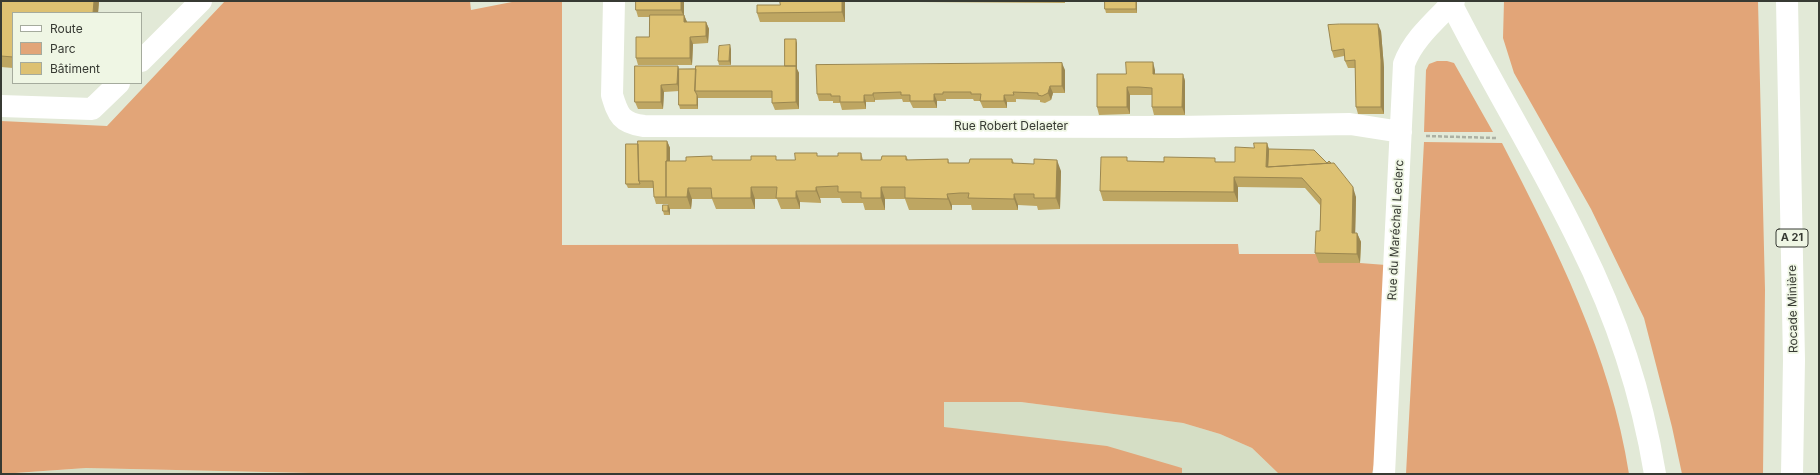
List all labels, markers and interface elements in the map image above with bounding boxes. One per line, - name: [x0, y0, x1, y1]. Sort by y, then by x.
- legend: [12, 12, 142, 84]
- text: Route: [50, 21, 83, 36]
- text: Parc: [50, 41, 76, 56]
- text: Bâtiment: [50, 61, 100, 76]
- street label: Rue Robert Delaeter: [954, 119, 1068, 133]
- street label: Rue du Maréchal Leclerc: [1385, 159, 1407, 301]
- road number: A 21: [1776, 229, 1808, 247]
- street label: Rocade Minière: [1785, 265, 1801, 353]

